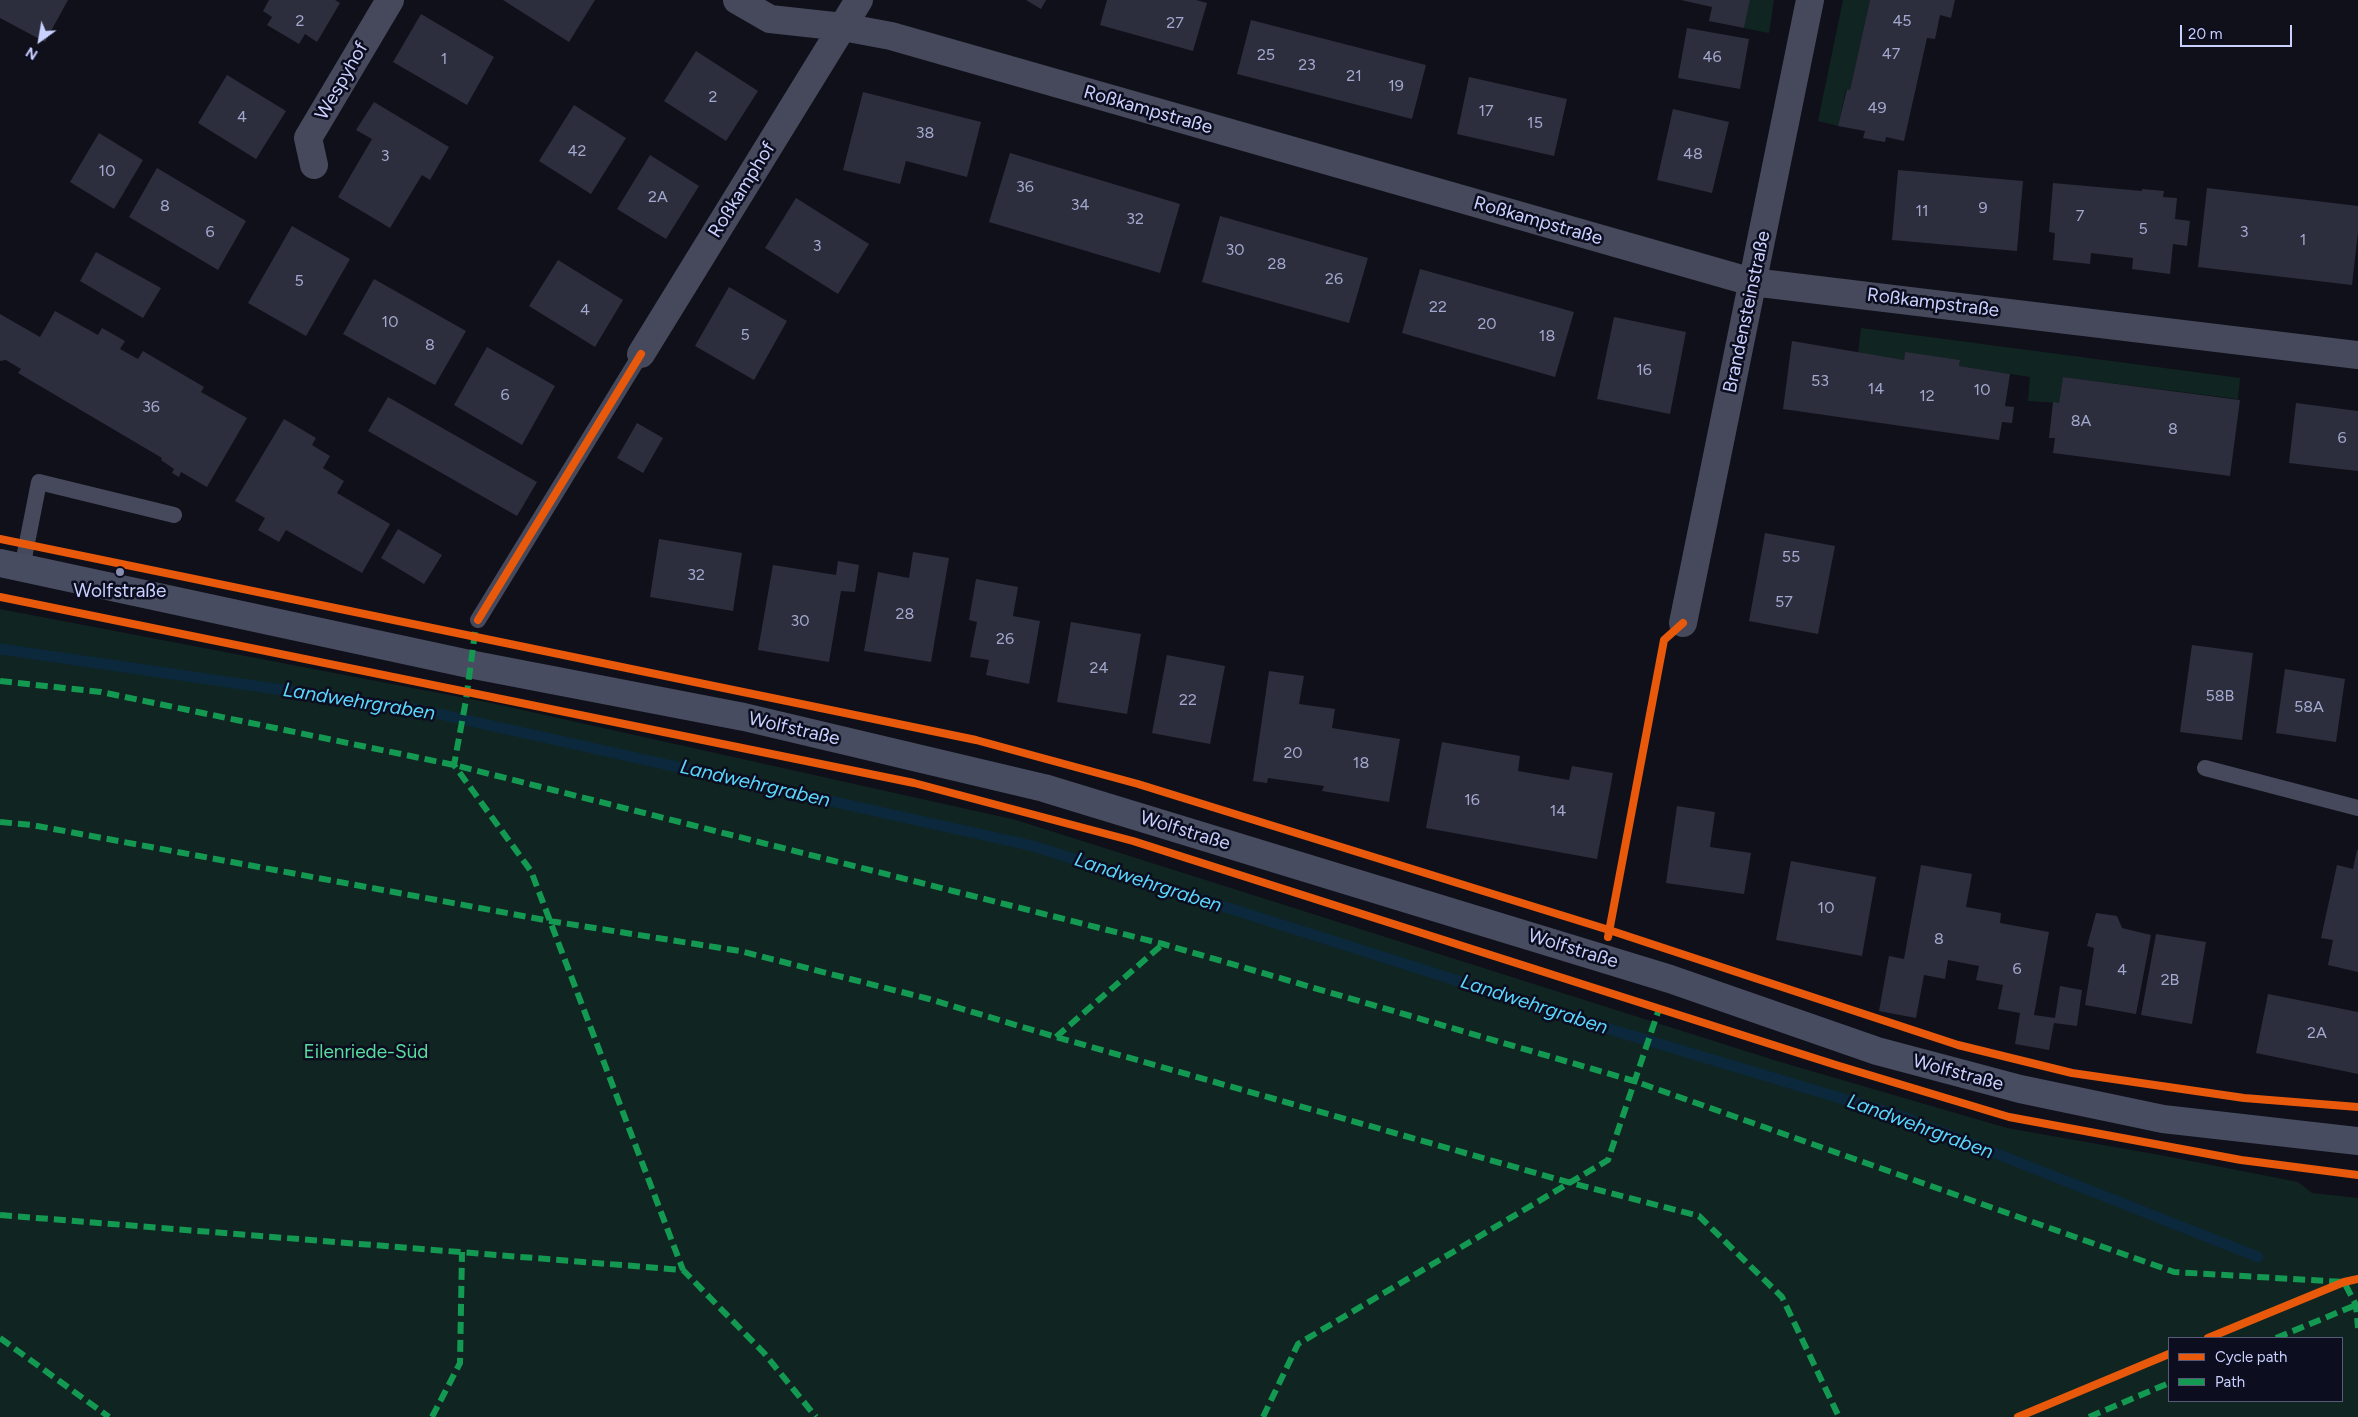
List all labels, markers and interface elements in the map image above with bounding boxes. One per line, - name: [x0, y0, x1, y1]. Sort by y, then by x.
- house number: 2: [296, 11, 304, 31]
- house number: 45: [1892, 11, 1912, 31]
- house number: 27: [1166, 13, 1184, 33]
- north arrow: [15, 15, 65, 65]
- scale bar: [2183, 15, 2296, 47]
- text: 20 m: [2188, 25, 2222, 43]
- street label: Wespyhof: [311, 38, 373, 124]
- text: N: [23, 43, 41, 63]
- house number: 47: [1882, 44, 1900, 64]
- house number: 25: [1257, 45, 1275, 65]
- house number: 46: [1703, 47, 1721, 67]
- house number: 1: [441, 49, 447, 69]
- house number: 23: [1298, 55, 1316, 75]
- house number: 21: [1346, 66, 1362, 86]
- house number: 19: [1388, 76, 1404, 96]
- street label: Roßkampstraße: [1081, 81, 1215, 139]
- house number: 2: [709, 87, 717, 107]
- house number: 49: [1868, 98, 1886, 118]
- house number: 17: [1478, 101, 1494, 121]
- house number: 4: [237, 107, 247, 127]
- house number: 15: [1527, 113, 1543, 133]
- house number: 38: [916, 123, 934, 143]
- street label: Roßkamphof: [704, 138, 780, 242]
- house number: 42: [568, 141, 586, 161]
- house number: 48: [1683, 144, 1703, 164]
- house number: 3: [381, 146, 389, 166]
- house number: 10: [99, 161, 115, 181]
- house number: 36: [1016, 177, 1034, 197]
- house number: 2A: [648, 187, 668, 207]
- street label: Roßkampstraße: [1471, 192, 1605, 250]
- house number: 34: [1071, 195, 1089, 215]
- house number: 8: [160, 196, 170, 216]
- house number: 9: [1978, 198, 1988, 218]
- house number: 11: [1915, 201, 1929, 221]
- house number: 7: [2076, 206, 2084, 226]
- house number: 32: [1126, 209, 1144, 229]
- house number: 5: [2138, 219, 2148, 239]
- house number: 6: [205, 222, 215, 242]
- house number: 3: [2240, 222, 2248, 242]
- street label: Brandensteinstraße: [1719, 229, 1775, 395]
- house number: 1: [2300, 230, 2306, 250]
- house number: 3: [813, 236, 821, 256]
- house number: 30: [1226, 240, 1244, 260]
- house number: 28: [1268, 254, 1286, 274]
- house number: 26: [1325, 269, 1343, 289]
- house number: 5: [294, 271, 304, 291]
- street label: Roßkampstraße: [1866, 284, 2000, 322]
- house number: 22: [1429, 297, 1447, 317]
- house number: 4: [580, 300, 590, 320]
- house number: 10: [382, 312, 398, 332]
- house number: 20: [1477, 314, 1497, 334]
- house number: 5: [740, 325, 750, 345]
- house number: 18: [1539, 326, 1555, 346]
- house number: 8: [425, 335, 435, 355]
- house number: 16: [1636, 360, 1652, 380]
- house number: 53: [1811, 371, 1829, 391]
- house number: 14: [1868, 379, 1884, 399]
- house number: 10: [1974, 380, 1990, 400]
- house number: 6: [500, 385, 510, 405]
- house number: 12: [1919, 386, 1935, 406]
- house number: 36: [142, 397, 160, 417]
- house number: 8A: [2071, 411, 2091, 431]
- house number: 8: [2168, 419, 2178, 439]
- house number: 6: [2337, 428, 2347, 448]
- house number: 55: [1782, 547, 1800, 567]
- house number: 32: [687, 565, 705, 585]
- marker: Wolfstraße: [114, 566, 126, 578]
- place label: Wolfstraße: [74, 580, 166, 602]
- house number: 57: [1775, 592, 1793, 612]
- house number: 28: [896, 604, 914, 624]
- house number: 30: [791, 611, 809, 631]
- house number: 26: [996, 629, 1014, 649]
- house number: 24: [1090, 658, 1108, 678]
- water label: Landwehrgraben: [281, 678, 437, 726]
- house number: 58B: [2206, 686, 2234, 706]
- house number: 22: [1179, 690, 1197, 710]
- house number: 58A: [2294, 697, 2324, 717]
- street label: Wolfstraße: [746, 707, 842, 751]
- house number: 20: [1283, 743, 1303, 763]
- house number: 18: [1353, 753, 1369, 773]
- water label: Landwehrgraben: [677, 755, 833, 813]
- house number: 16: [1464, 790, 1480, 810]
- house number: 14: [1550, 801, 1566, 821]
- street label: Wolfstraße: [1137, 807, 1233, 855]
- water label: Landwehrgraben: [1071, 848, 1225, 918]
- house number: 10: [1818, 898, 1834, 918]
- street label: Wolfstraße: [1525, 925, 1621, 973]
- house number: 8: [1934, 929, 1944, 949]
- house number: 6: [2012, 959, 2022, 979]
- house number: 4: [2117, 960, 2127, 980]
- water label: Landwehrgraben: [1457, 970, 1611, 1040]
- house number: 2B: [2161, 970, 2179, 990]
- house number: 2A: [2307, 1023, 2327, 1043]
- park label: Eilenriede-Süd: [304, 1041, 428, 1063]
- street label: Wolfstraße: [1910, 1050, 2006, 1096]
- water label: Landwehrgraben: [1844, 1089, 1996, 1165]
- legend: [2168, 1337, 2343, 1402]
- text: Cycle path: [2215, 1348, 2287, 1366]
- text: Path: [2215, 1373, 2245, 1391]

